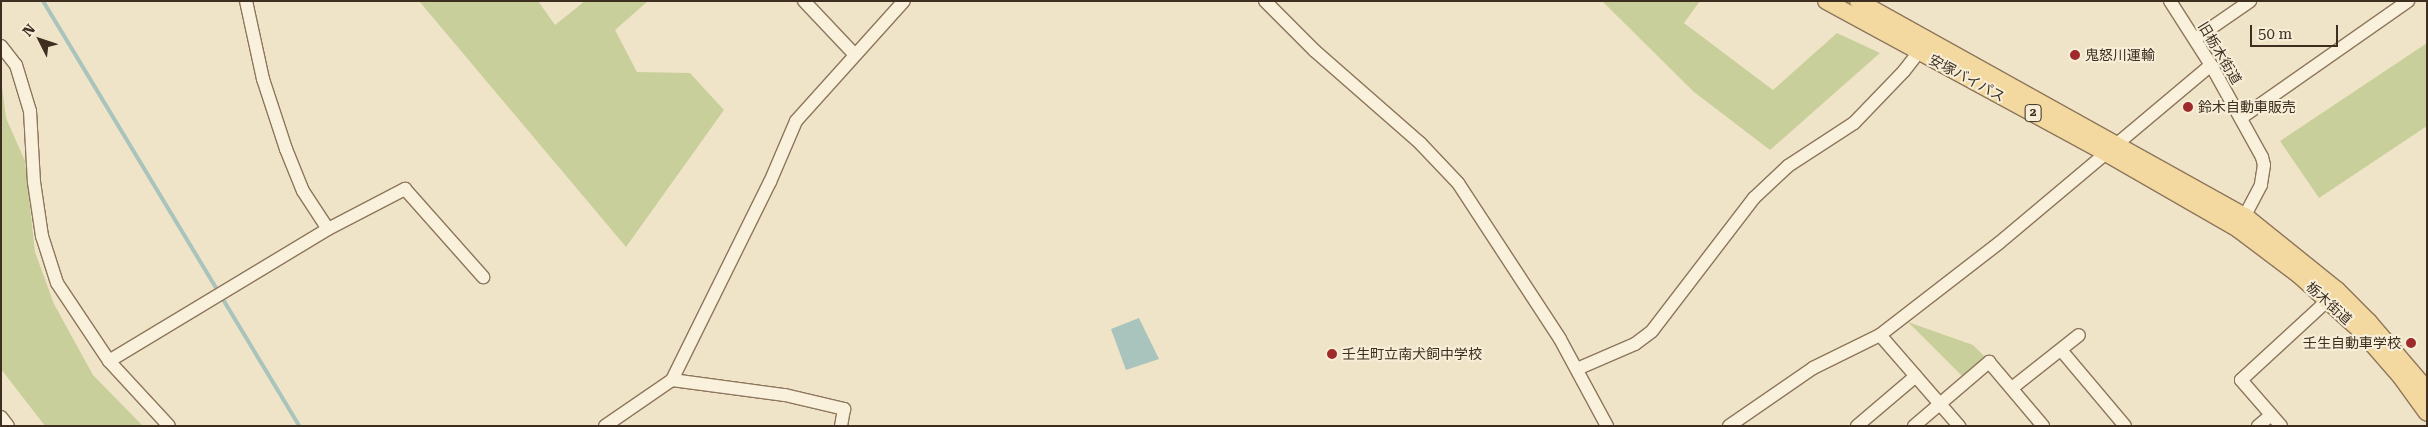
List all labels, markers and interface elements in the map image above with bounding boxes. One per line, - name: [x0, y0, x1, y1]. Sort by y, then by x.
- north arrow: [15, 15, 65, 65]
- scale bar: [2253, 15, 2340, 47]
- street label: 旧栃木街道: [2195, 19, 2245, 87]
- text: N: [19, 21, 38, 39]
- text: 50 m: [2258, 25, 2292, 43]
- place label: 鬼怒川運輸: [2085, 47, 2155, 63]
- marker: 鬼怒川運輸: [2069, 49, 2081, 61]
- street label: 安塚バイパス: [1926, 51, 2008, 105]
- place label: 鈴木自動車販売: [2198, 99, 2296, 115]
- marker: 鈴木自動車販売: [2182, 101, 2194, 113]
- road number: 2: [2024, 104, 2042, 122]
- street label: 栃木街道: [2303, 278, 2355, 328]
- place label: 壬生自動車学校: [2303, 335, 2401, 351]
- marker: 壬生自動車学校: [2405, 337, 2417, 349]
- place label: 壬生町立南犬飼中学校: [1342, 346, 1482, 362]
- marker: 壬生町立南犬飼中学校: [1326, 348, 1338, 360]

